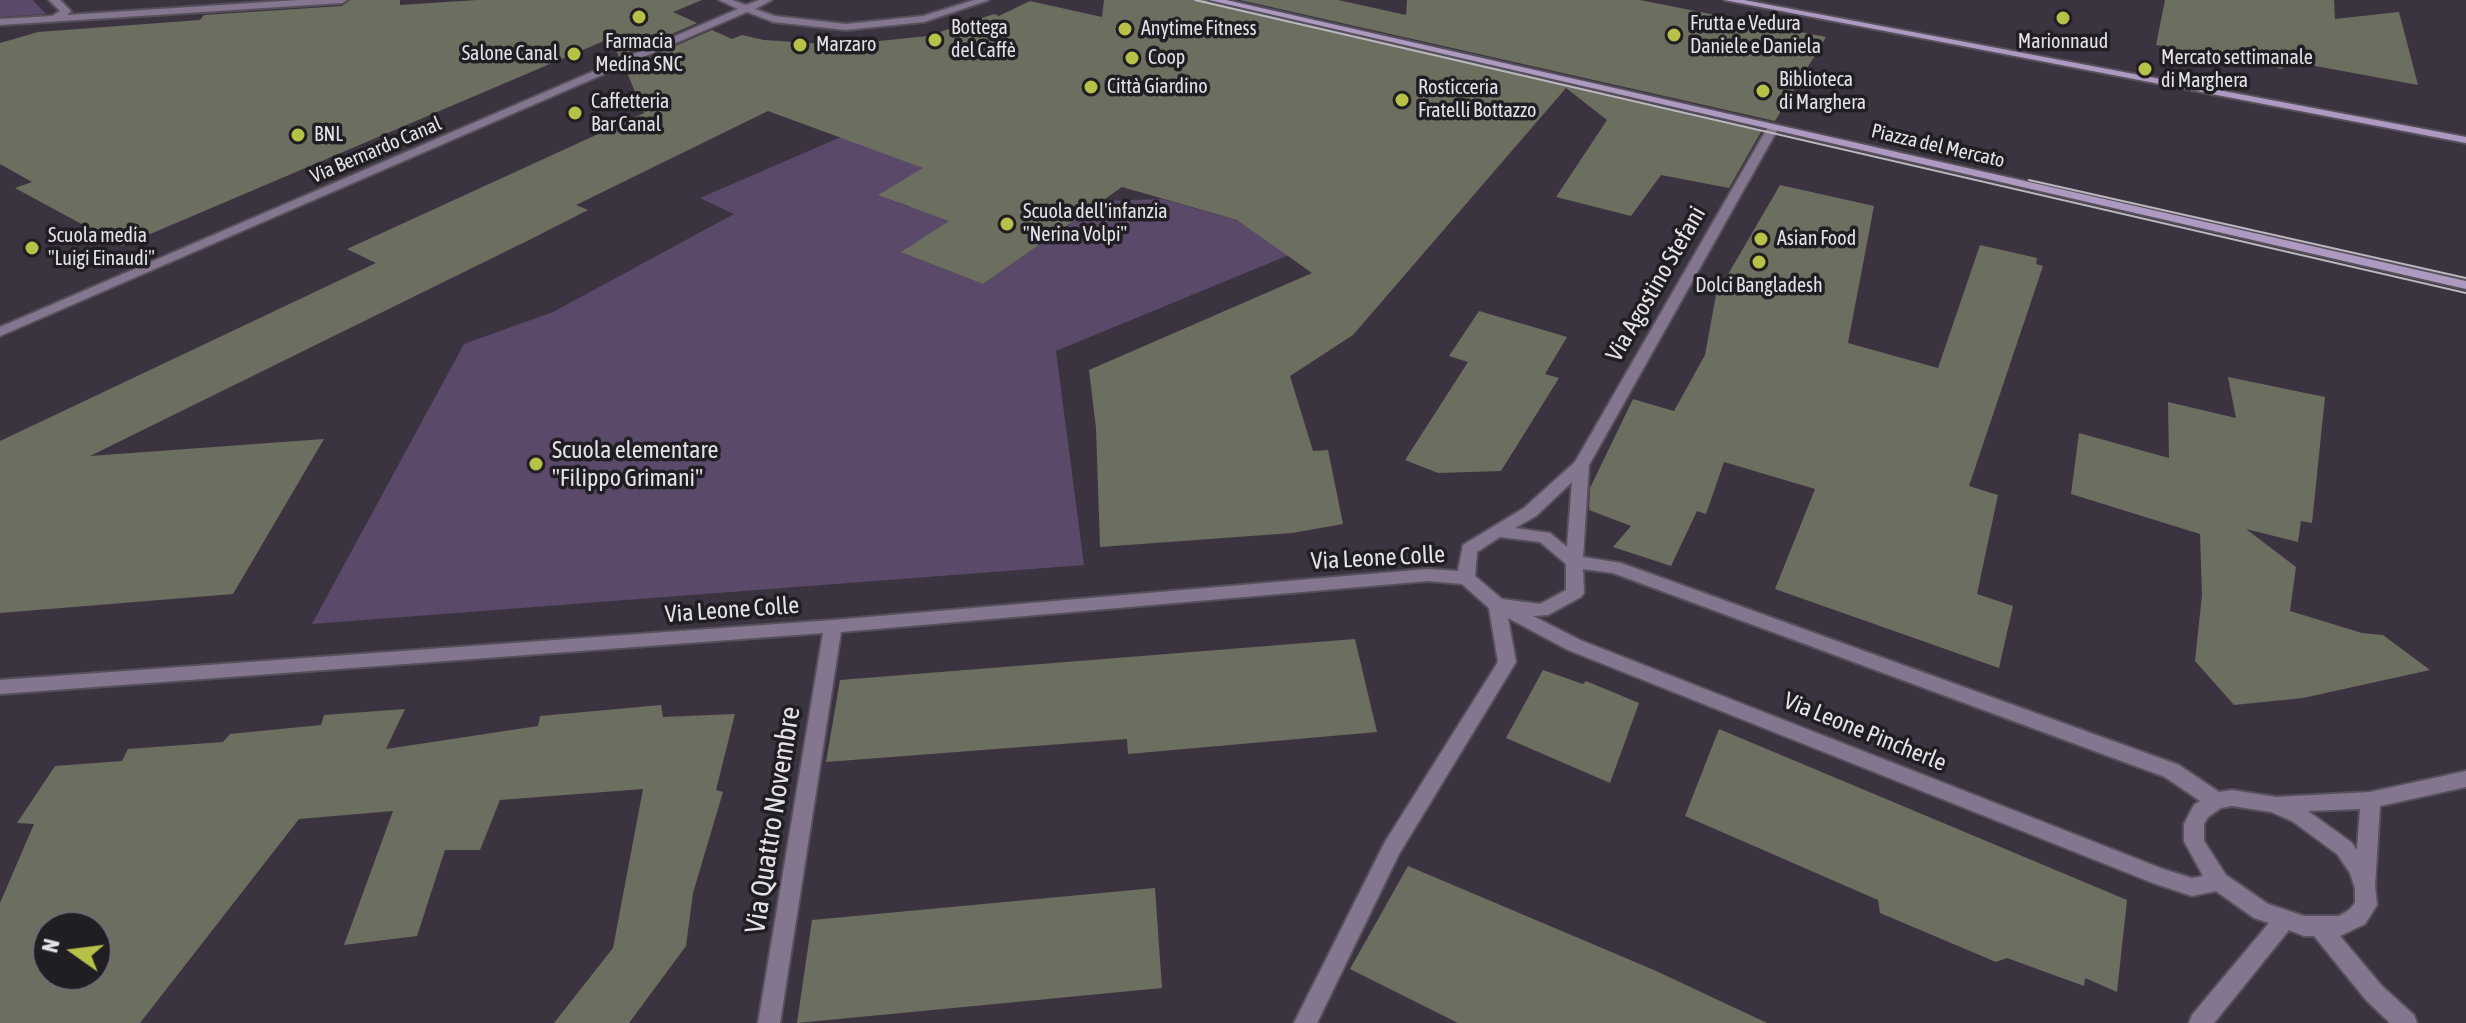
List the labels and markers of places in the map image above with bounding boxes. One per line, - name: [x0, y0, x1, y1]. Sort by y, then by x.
- marker: Farmacia Medina SNC: [630, 8, 648, 26]
- marker: Marionnaud: [2054, 9, 2072, 27]
- place label: Frutta e Vedura Daniele e Daniela: [1690, 12, 1821, 59]
- place label: Bottega del Caffè: [951, 16, 1016, 63]
- place label: Anytime Fitness: [1141, 17, 1257, 41]
- marker: Anytime Fitness: [1116, 20, 1134, 38]
- marker: Frutta e Vedura Daniele e Daniela: [1665, 26, 1683, 44]
- place label: Farmacia Medina SNC: [595, 30, 683, 77]
- place label: Marionnaud: [2018, 30, 2108, 54]
- marker: Bottega del Caffè: [926, 31, 944, 49]
- place label: Marzaro: [816, 33, 876, 57]
- marker: Marzaro: [791, 36, 809, 54]
- place label: Salone Canal: [462, 42, 558, 66]
- marker: Salone Canal: [565, 45, 583, 63]
- place label: Coop: [1148, 46, 1185, 70]
- place label: Mercato settimanale di Marghera: [2161, 46, 2313, 93]
- marker: Coop: [1123, 49, 1141, 67]
- marker: Mercato settimanale di Marghera: [2136, 60, 2154, 78]
- place label: Biblioteca di Marghera: [1779, 68, 1866, 115]
- place label: Città Giardino: [1107, 75, 1208, 99]
- place label: Rosticceria Fratelli Bottazzo: [1418, 76, 1536, 123]
- marker: Città Giardino: [1082, 78, 1100, 96]
- marker: Biblioteca di Marghera: [1754, 82, 1772, 100]
- place label: Caffetteria Bar Canal: [591, 90, 669, 137]
- marker: Rosticceria Fratelli Bottazzo: [1393, 91, 1411, 109]
- marker: Caffetteria Bar Canal: [566, 104, 584, 122]
- place label: BNL: [314, 123, 343, 147]
- marker: BNL: [289, 126, 307, 144]
- place label: Scuola dell'infanzia "Nerina Volpi": [1023, 200, 1168, 247]
- marker: Scuola dell'infanzia "Nerina Volpi": [998, 215, 1016, 233]
- place label: Scuola media "Luigi Einaudi": [48, 224, 155, 271]
- place label: Asian Food: [1777, 227, 1856, 251]
- marker: Asian Food: [1752, 230, 1770, 248]
- marker: Scuola media "Luigi Einaudi": [23, 239, 41, 257]
- marker: Dolci Bangladesh: [1750, 253, 1768, 271]
- place label: Dolci Bangladesh: [1695, 274, 1823, 298]
- place label: Scuola elementare "Filippo Grimani": [552, 436, 718, 492]
- marker: Scuola elementare "Filippo Grimani": [527, 455, 545, 473]

